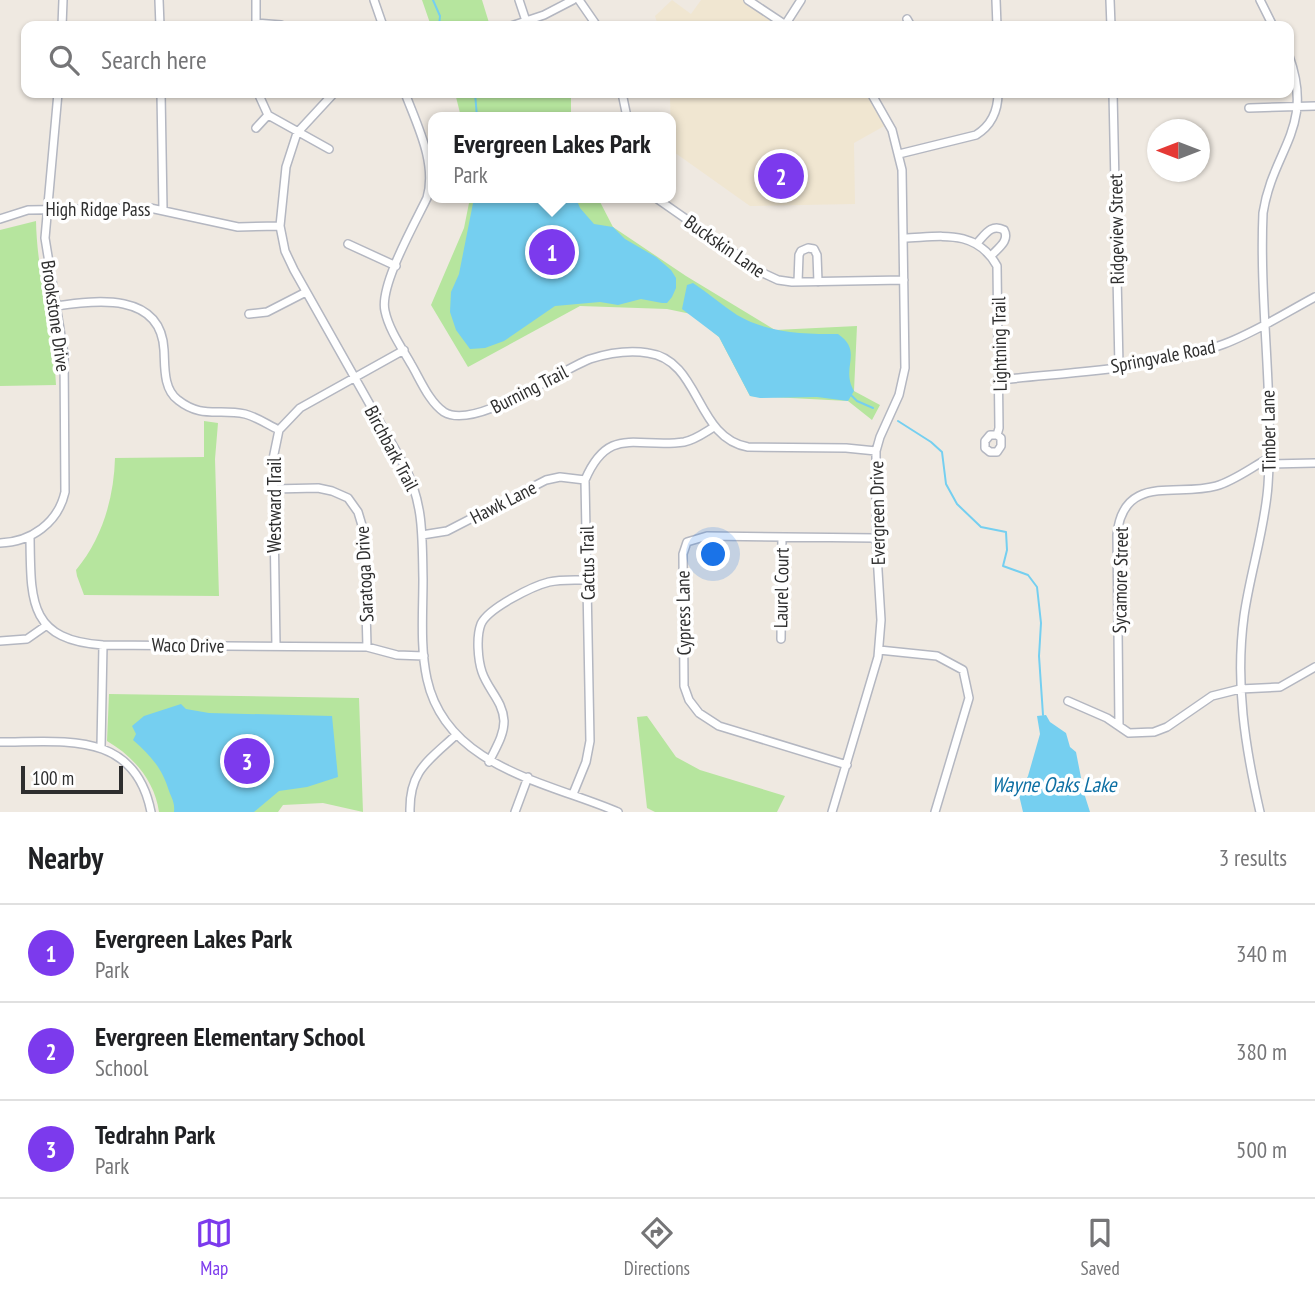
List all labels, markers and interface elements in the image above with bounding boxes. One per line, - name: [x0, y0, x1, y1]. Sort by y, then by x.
- search box: [21, 21, 1294, 98]
- icon: search: [45, 41, 83, 79]
- text: Search here: [101, 43, 207, 76]
- popup: [428, 112, 676, 203]
- north arrow: [1147, 119, 1210, 182]
- text: Evergreen Lakes Park: [453, 127, 651, 160]
- pin: 2: [758, 150, 804, 202]
- text: Park: [453, 160, 488, 189]
- street label: Ridgeview Street: [1103, 173, 1129, 285]
- street label: High Ridge Pass: [46, 197, 150, 221]
- street label: Buckskin Lane: [680, 209, 770, 283]
- pin: 1: [529, 226, 575, 278]
- street label: Brookstone Drive: [36, 259, 76, 373]
- street label: Lightning Trail: [986, 296, 1012, 391]
- street label: Springvale Road: [1109, 334, 1217, 378]
- street label: Burning Trail: [486, 359, 572, 419]
- street label: Timber Lane: [1255, 390, 1281, 472]
- street label: Birchbark Trail: [360, 401, 425, 495]
- street label: Westward Trail: [262, 457, 286, 553]
- street label: Evergreen Drive: [864, 460, 890, 565]
- street label: Hawk Lane: [466, 475, 540, 529]
- street label: Saratoga Drive: [349, 525, 379, 623]
- street label: Cactus Trail: [574, 525, 600, 600]
- street label: Sycamore Street: [1107, 526, 1133, 634]
- your location: [696, 537, 730, 571]
- street label: Laurel Court: [768, 547, 794, 628]
- street label: Cypress Lane: [670, 570, 696, 656]
- street label: Waco Drive: [151, 632, 225, 658]
- pin: 3: [224, 735, 270, 787]
- scale bar: [21, 763, 122, 795]
- text: 100 m: [32, 766, 74, 790]
- water label: Wayne Oaks Lake: [991, 771, 1118, 798]
- text: Nearby: [28, 838, 103, 877]
- text: 3 results: [1219, 843, 1287, 872]
- text: Evergreen Lakes Park: [95, 922, 292, 955]
- text: 1: [46, 939, 57, 968]
- text: 340 m: [1236, 939, 1287, 968]
- text: Park: [95, 955, 129, 984]
- text: Evergreen Elementary School: [95, 1020, 365, 1053]
- text: 2: [46, 1037, 57, 1066]
- text: 380 m: [1236, 1037, 1287, 1066]
- text: School: [95, 1053, 148, 1082]
- text: Tedrahn Park: [95, 1118, 215, 1151]
- text: 3: [46, 1135, 57, 1164]
- text: 500 m: [1236, 1135, 1287, 1164]
- text: Park: [95, 1151, 129, 1180]
- tab: Map: [195, 1214, 233, 1280]
- tab: Directions: [624, 1214, 690, 1280]
- tab: Saved: [1081, 1214, 1120, 1280]

